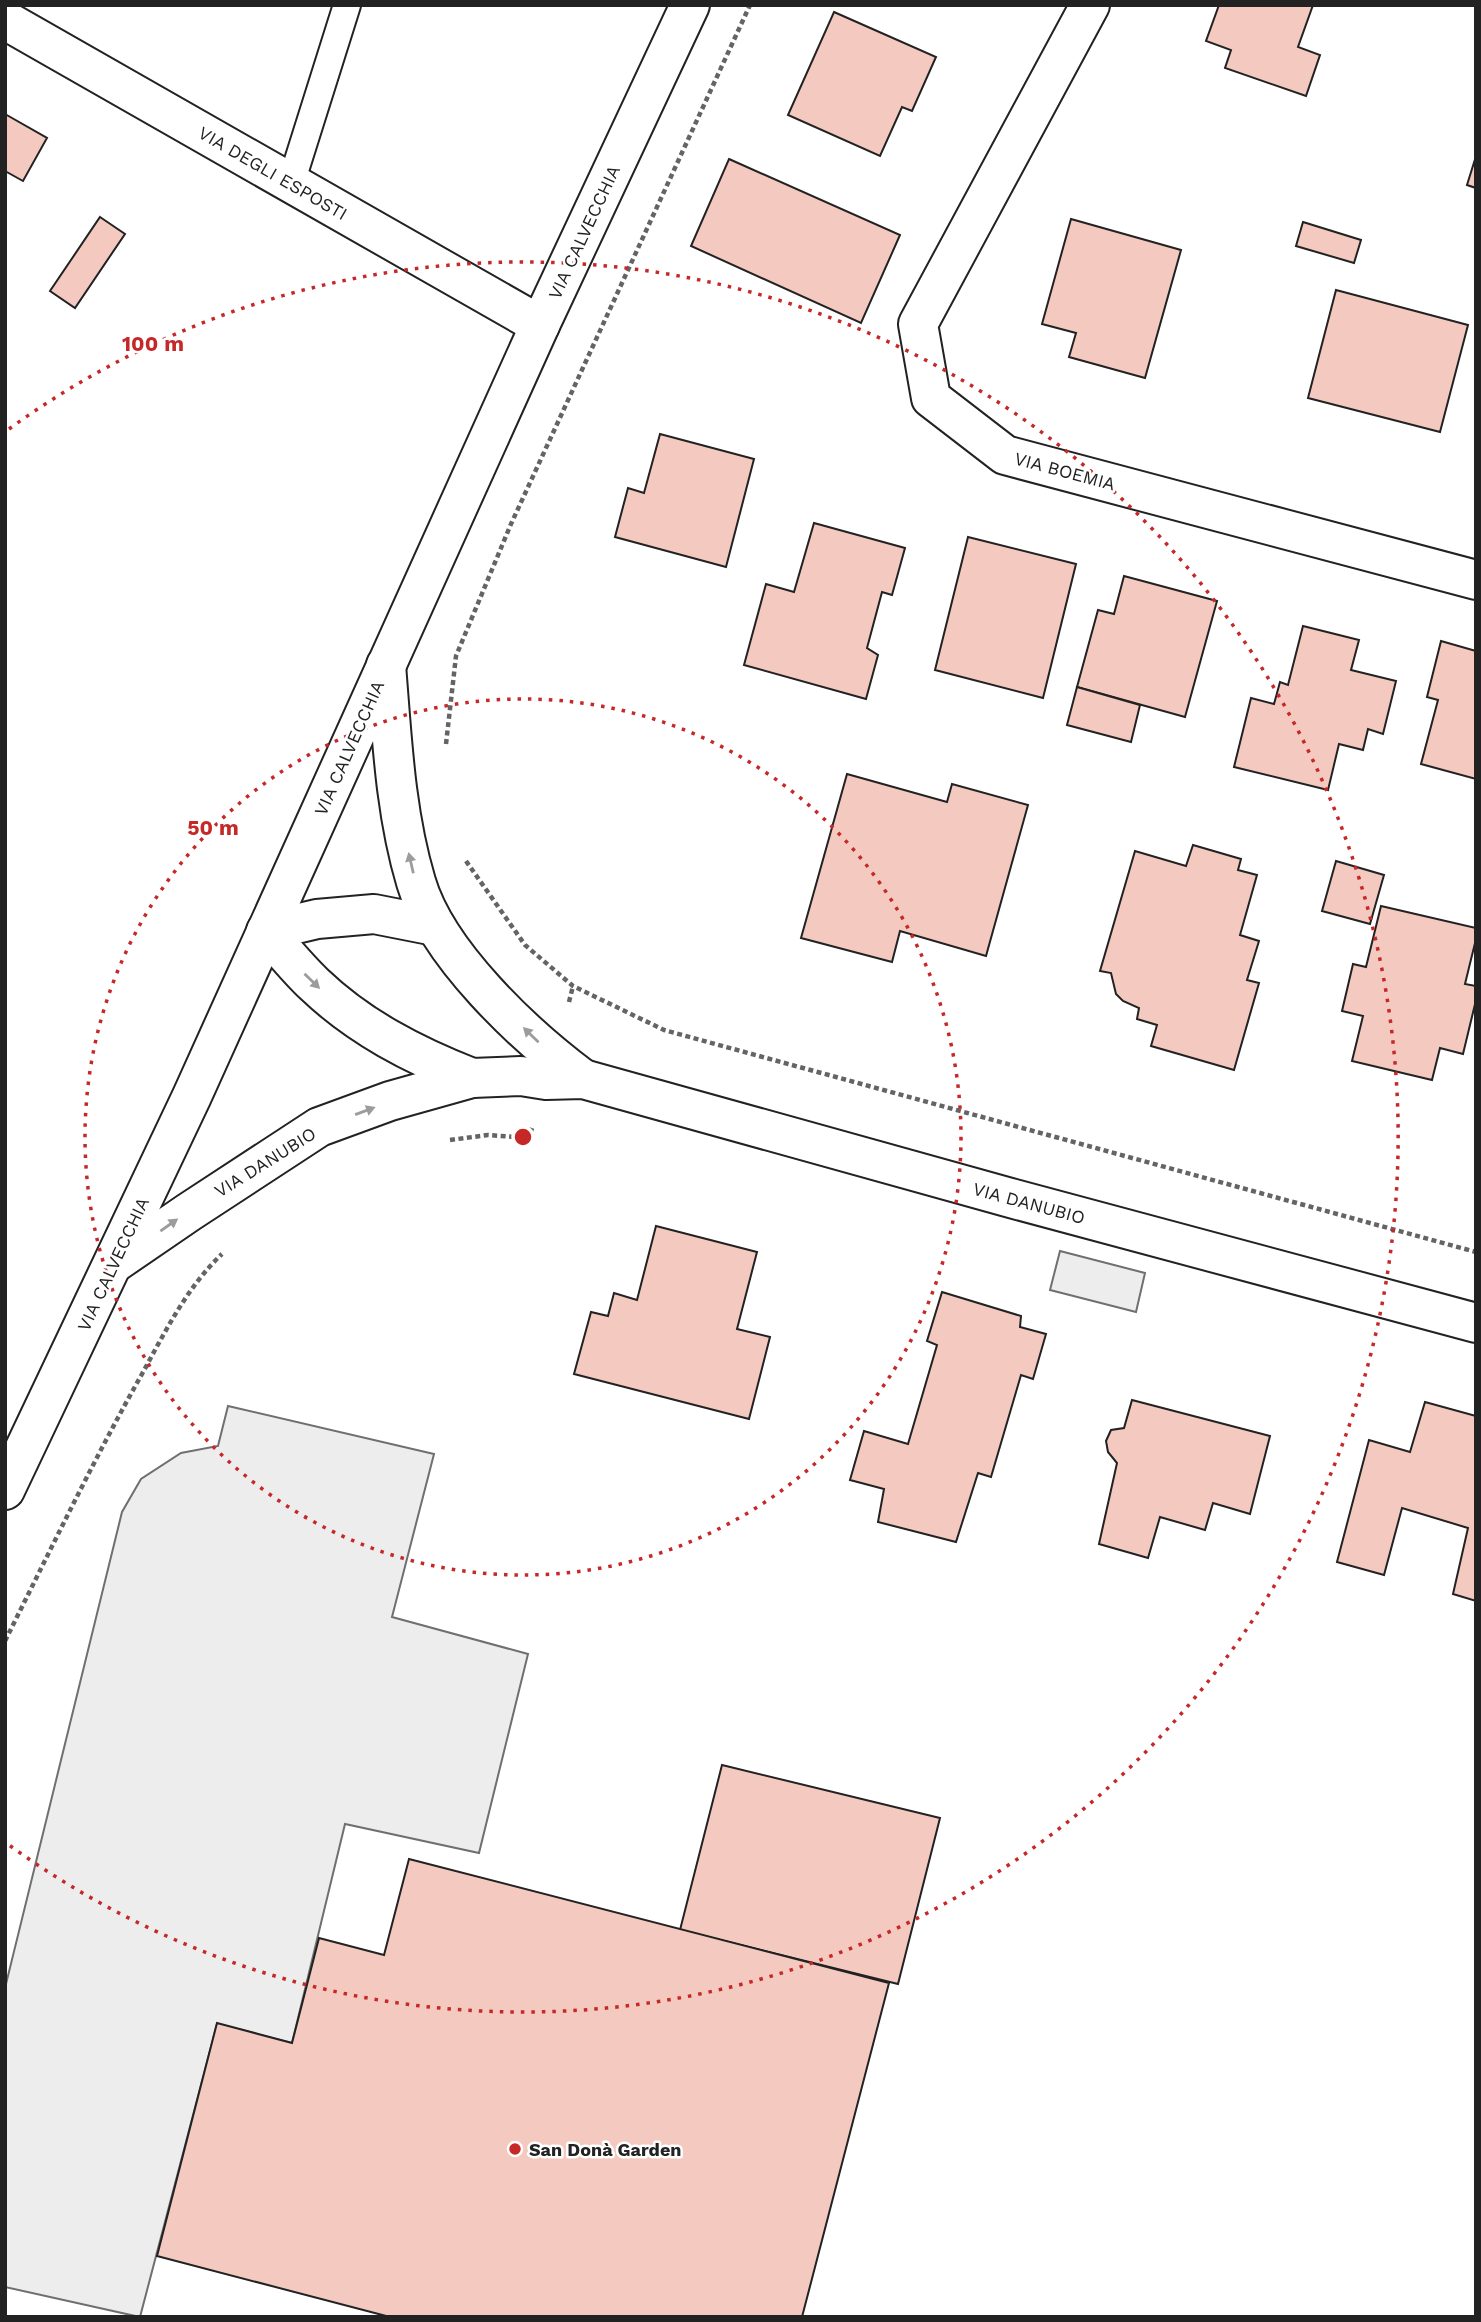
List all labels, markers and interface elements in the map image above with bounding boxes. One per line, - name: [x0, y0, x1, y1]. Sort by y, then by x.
- street label: VIA DEGLI ESPOSTI: [195, 122, 351, 224]
- street label: VIA CALVECCHIA: [544, 162, 624, 302]
- text: 100 m: [122, 331, 184, 356]
- street label: VIA BOEMIA: [1012, 447, 1118, 495]
- street label: VIA CALVECCHIA: [310, 677, 388, 819]
- text: 50 m: [187, 815, 239, 840]
- one-way arrow: [405, 852, 416, 874]
- one-way arrow: [304, 973, 321, 990]
- one-way arrow: [522, 1027, 539, 1044]
- one-way arrow: [354, 1105, 375, 1116]
- street label: VIA DANUBIO: [211, 1123, 319, 1201]
- centre of rings: [511, 1125, 535, 1149]
- street label: VIA DANUBIO: [971, 1178, 1087, 1228]
- street label: VIA CALVECCHIA: [73, 1194, 153, 1334]
- one-way arrow: [160, 1218, 178, 1232]
- place label: San Donà Garden: [529, 2139, 681, 2160]
- marker: San Donà Garden: [507, 2141, 523, 2157]

